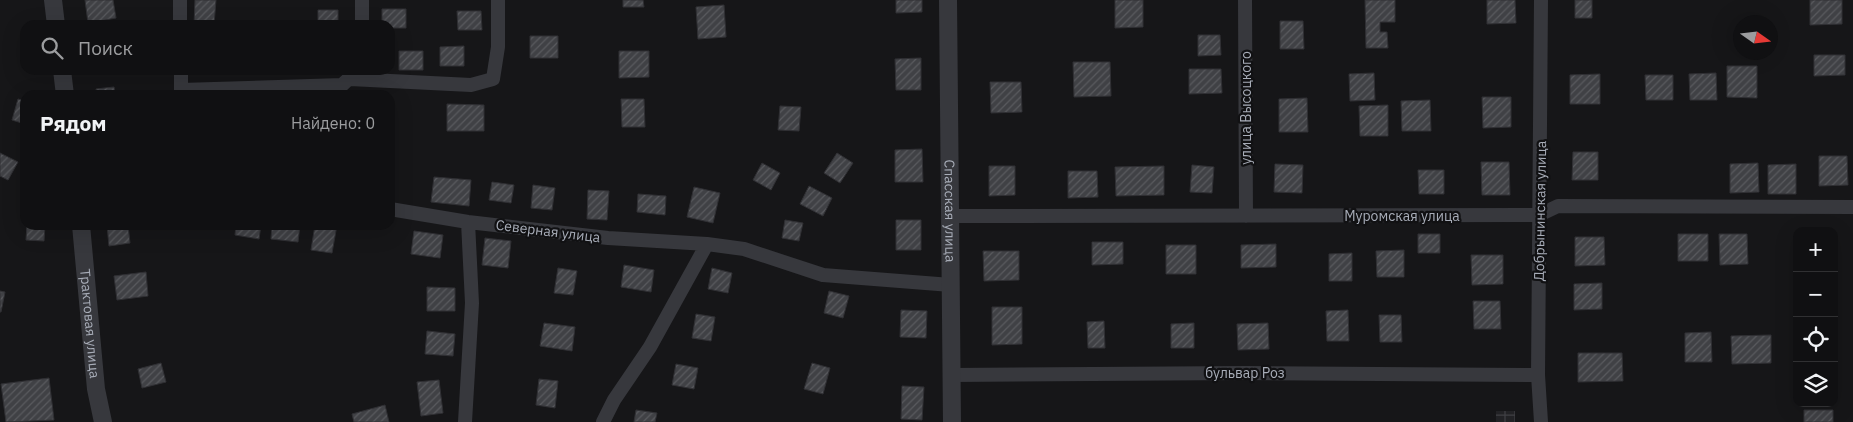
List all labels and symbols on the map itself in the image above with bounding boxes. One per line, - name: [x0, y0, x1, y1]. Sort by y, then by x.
- north arrow: [1733, 15, 1778, 60]
- street label: улица Высоцкого: [1237, 51, 1255, 165]
- street label: Добрынинская улица: [1530, 140, 1550, 281]
- street label: Спасская улица: [941, 159, 959, 263]
- street label: Муромская улица: [1344, 207, 1460, 225]
- street label: Северная улица: [495, 216, 602, 246]
- street label: Трактовая улица: [76, 268, 104, 380]
- street label: бульвар Роз: [1205, 364, 1285, 382]

